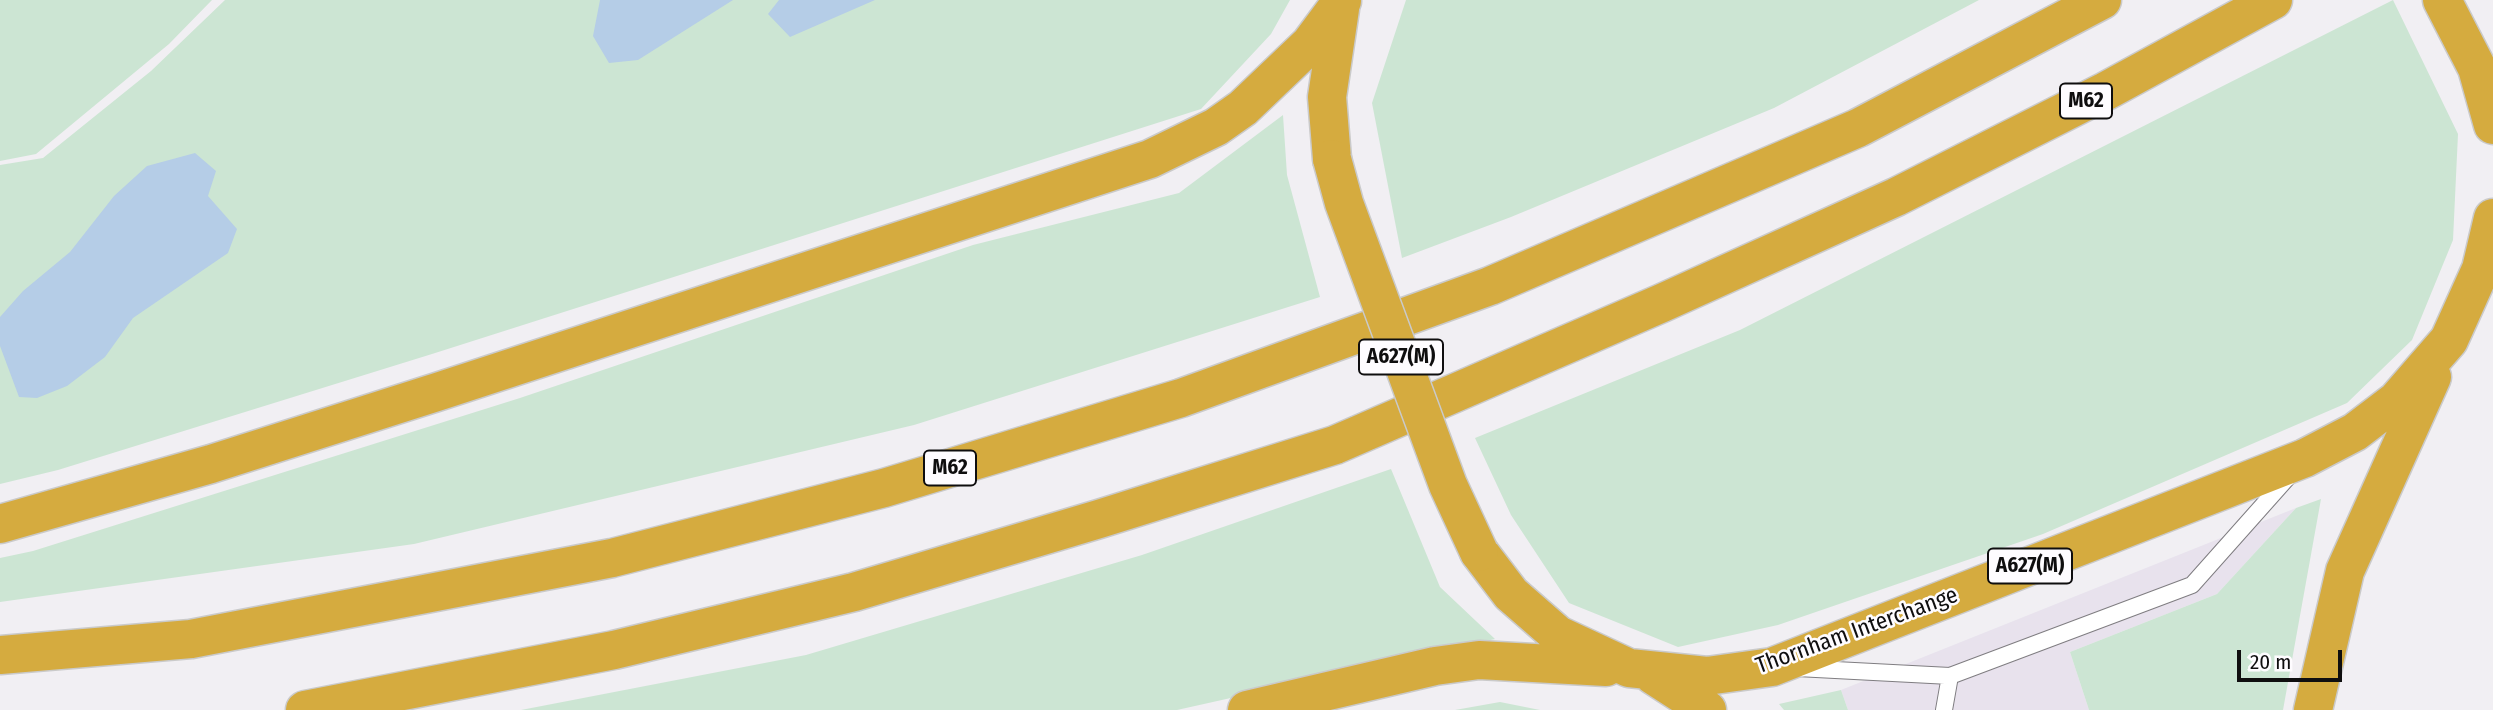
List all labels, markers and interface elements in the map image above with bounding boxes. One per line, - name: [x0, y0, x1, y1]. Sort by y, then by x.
- road number: M62: [2060, 84, 2112, 119]
- road number: A627(M): [1359, 340, 1443, 374]
- road number: M62: [924, 450, 976, 486]
- road number: A627(M): [1988, 548, 2072, 584]
- street label: Thornham Interchange: [1752, 582, 1962, 680]
- scale bar: [2241, 636, 2346, 680]
- text: 20 m: [2250, 649, 2291, 675]

